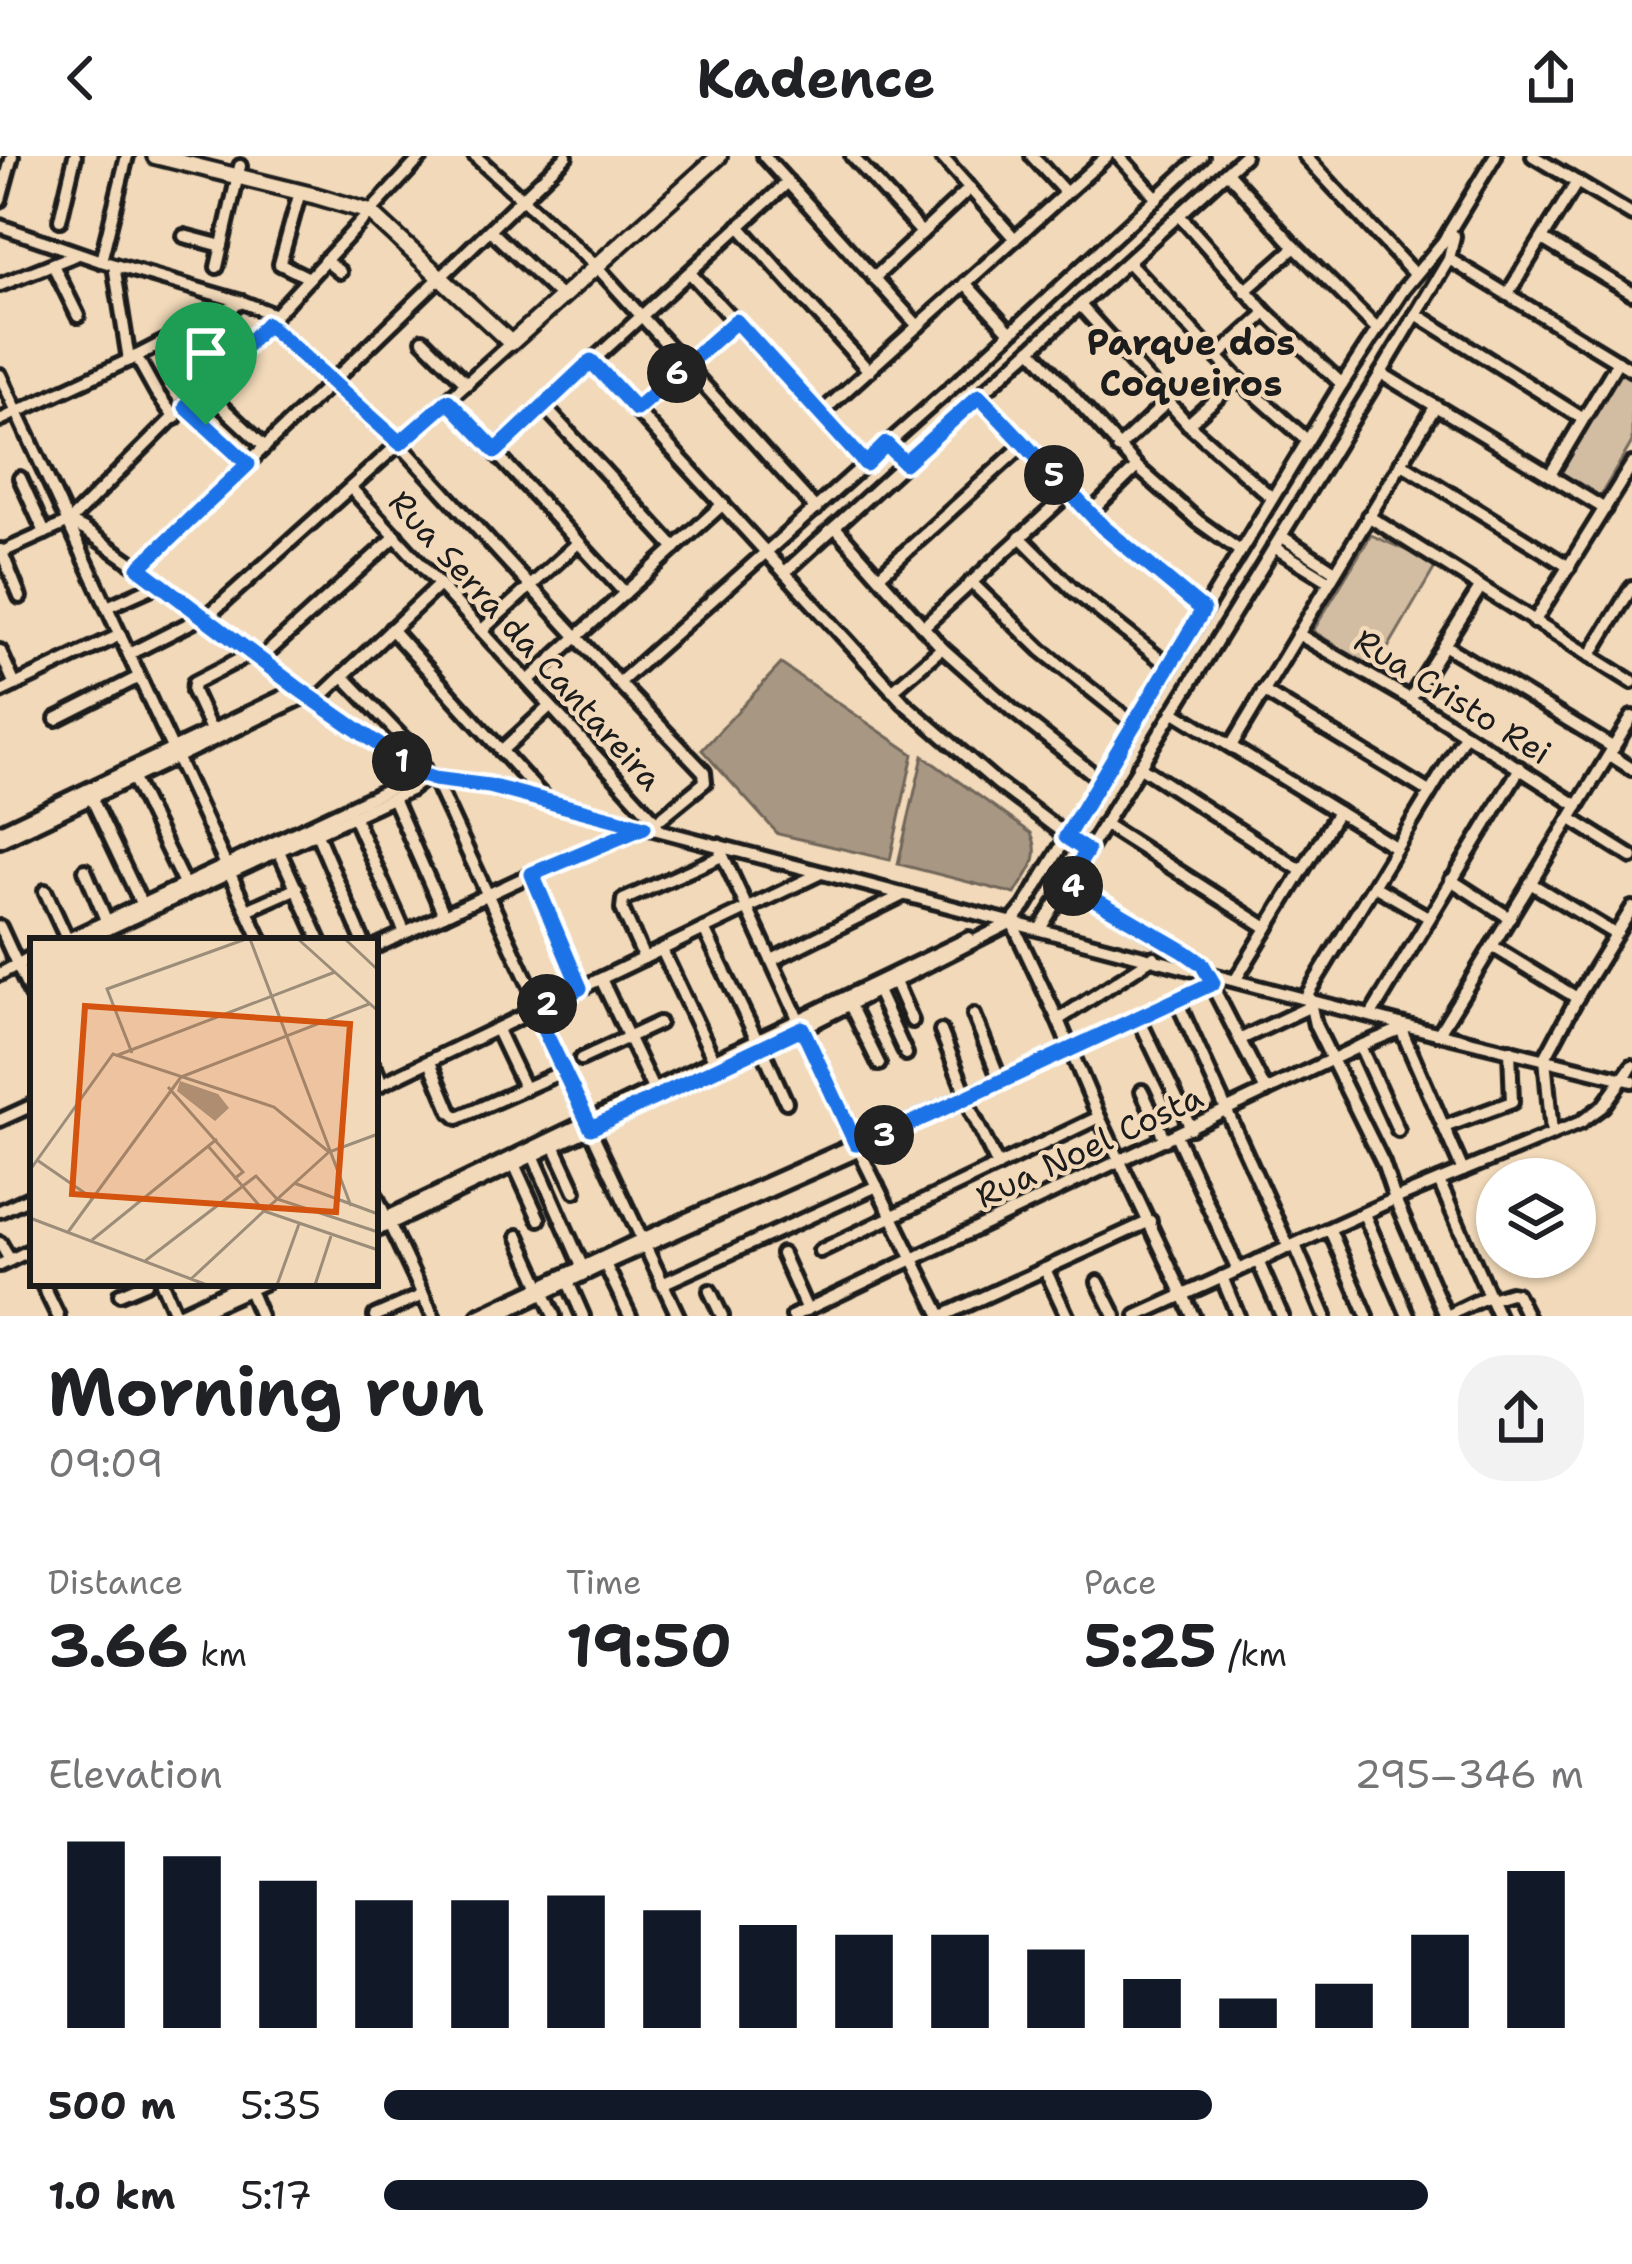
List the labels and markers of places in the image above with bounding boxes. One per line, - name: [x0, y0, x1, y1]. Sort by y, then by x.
- pin: [155, 302, 257, 425]
- pin: 6: [647, 343, 707, 403]
- pin: 5: [1024, 445, 1084, 505]
- pin: 1: [372, 731, 432, 791]
- pin: 4: [1043, 856, 1103, 916]
- pin: 2: [517, 974, 577, 1034]
- pin: 3: [854, 1105, 914, 1165]

